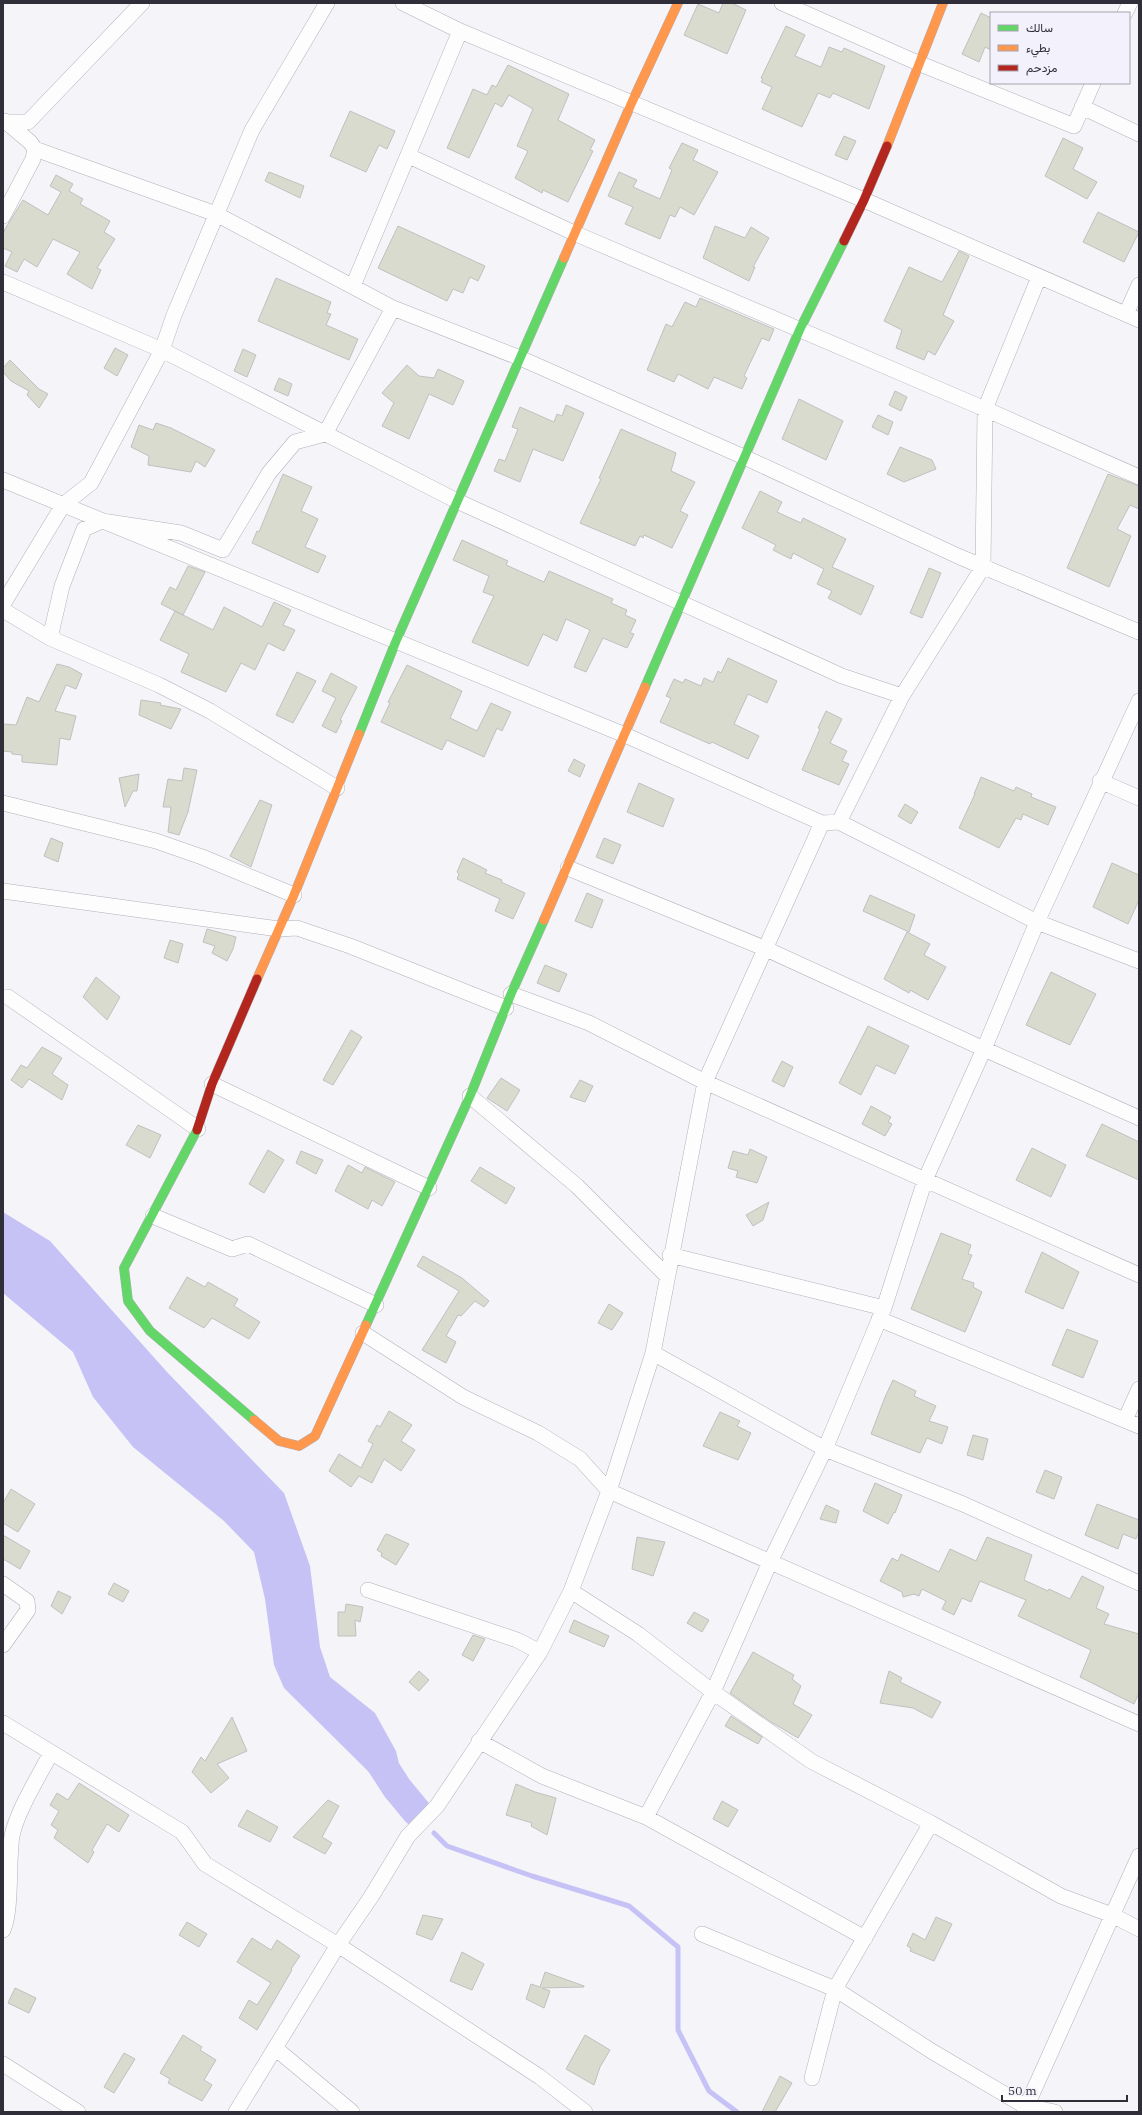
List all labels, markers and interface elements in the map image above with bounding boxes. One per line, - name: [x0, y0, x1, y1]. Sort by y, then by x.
- legend: [990, 12, 1130, 84]
- text: سالك: [1026, 20, 1053, 35]
- text: بطيء: [1026, 40, 1050, 58]
- text: مزدحم: [1026, 60, 1057, 76]
- scale bar: [1002, 2077, 1127, 2103]
- text: 50 m: [1008, 2083, 1037, 2098]

